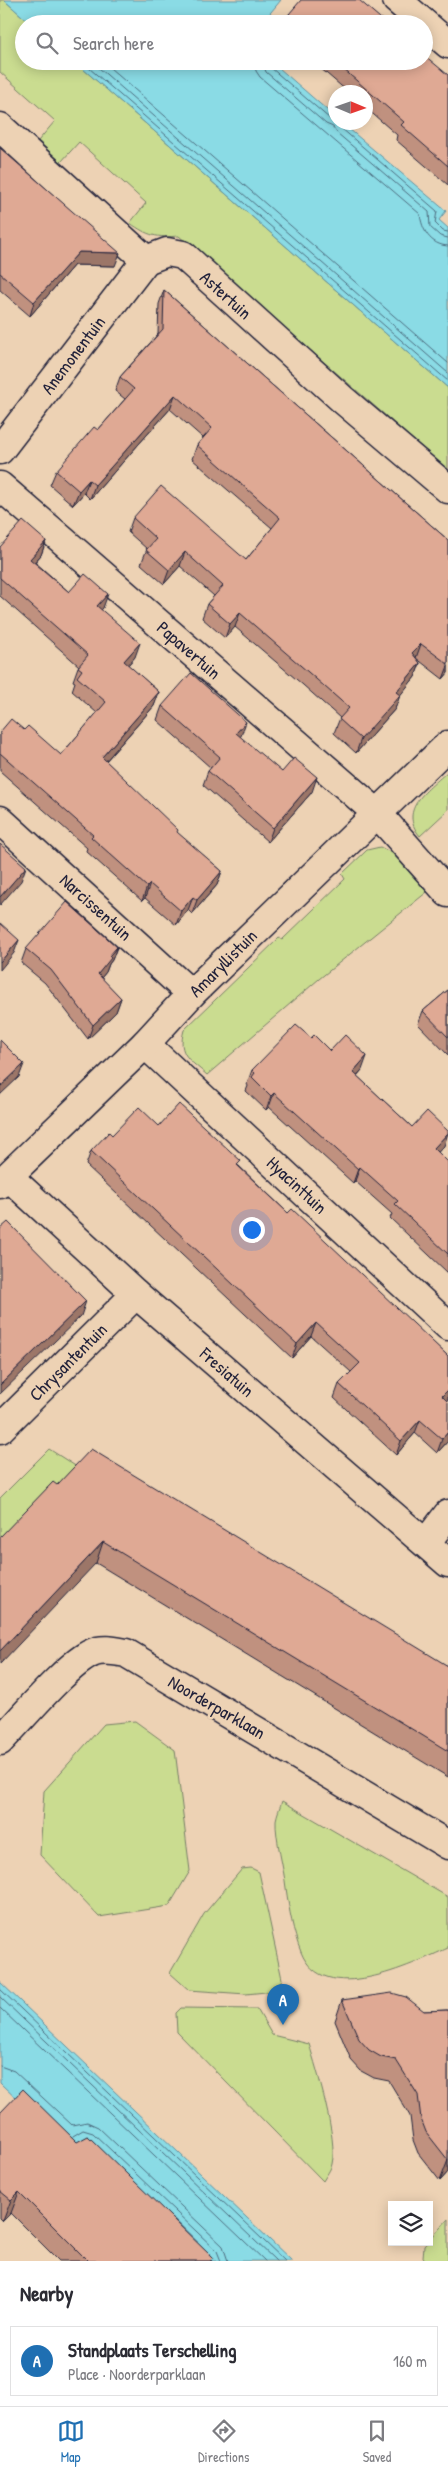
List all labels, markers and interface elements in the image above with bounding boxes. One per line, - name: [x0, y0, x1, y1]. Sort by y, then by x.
- search box: [15, 15, 433, 70]
- icon: search: [33, 29, 61, 57]
- text: Search here: [73, 30, 154, 56]
- north arrow: [328, 85, 373, 130]
- street label: Astertuin: [195, 265, 257, 325]
- street label: Anemonentuin: [35, 311, 111, 399]
- street label: Papavertuin: [152, 615, 226, 685]
- street label: Narcissentuin: [54, 868, 138, 946]
- street label: Amaryllistuin: [183, 923, 263, 1003]
- street label: Hyacinttuin: [261, 1151, 333, 1219]
- your location: [239, 1217, 265, 1243]
- street label: Chrysantentuin: [23, 1317, 113, 1407]
- street label: Fresiatuin: [194, 1341, 260, 1403]
- street label: Noorderparklaan: [164, 1669, 270, 1745]
- pin: A: [267, 1984, 299, 2025]
- map controls: [388, 2201, 433, 2246]
- button: layers: [388, 2201, 433, 2246]
- text: Nearby: [20, 2279, 73, 2308]
- text: Standplaats Terschelling: [68, 2337, 237, 2363]
- text: A: [33, 2350, 41, 2372]
- text: 160 m: [393, 2350, 427, 2372]
- text: Place · Noorderparklaan: [68, 2363, 206, 2385]
- tab: Map: [57, 2417, 85, 2466]
- tab: Directions: [198, 2417, 249, 2466]
- tab: Saved: [363, 2417, 391, 2466]

